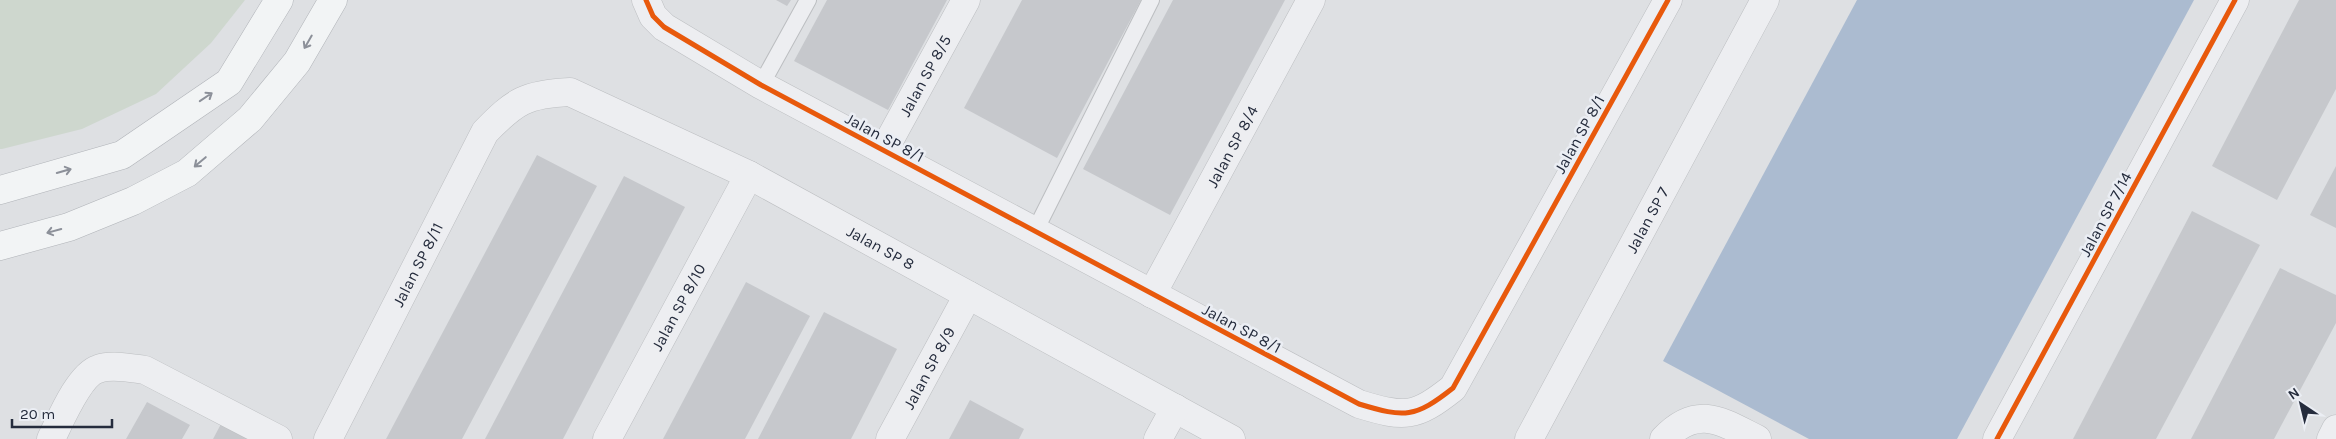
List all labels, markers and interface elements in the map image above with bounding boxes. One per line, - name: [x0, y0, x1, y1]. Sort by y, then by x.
- street label: Jalan SP 8/5: [895, 32, 955, 120]
- one-way arrow: [303, 35, 313, 49]
- one-way arrow: [199, 92, 213, 102]
- street label: Jalan SP 8/1: [1550, 92, 1609, 177]
- street label: Jalan SP 8/4: [1203, 102, 1262, 191]
- street label: Jalan SP 8/1: [842, 109, 927, 166]
- one-way arrow: [194, 156, 207, 167]
- one-way arrow: [55, 166, 71, 176]
- street label: Jalan SP 7/14: [2075, 169, 2136, 260]
- street label: Jalan SP 7: [1622, 183, 1673, 256]
- street label: Jalan SP 8/11: [388, 220, 447, 310]
- street label: Jalan SP 8: [843, 221, 918, 274]
- one-way arrow: [46, 227, 62, 236]
- street label: Jalan SP 8/10: [647, 260, 710, 354]
- street label: Jalan SP 8/1: [1199, 300, 1284, 357]
- street label: Jalan SP 8/9: [899, 324, 959, 412]
- north arrow: [2276, 379, 2326, 429]
- text: N: [2285, 384, 2303, 404]
- scale bar: [12, 396, 112, 428]
- text: 20 m: [20, 405, 55, 423]

